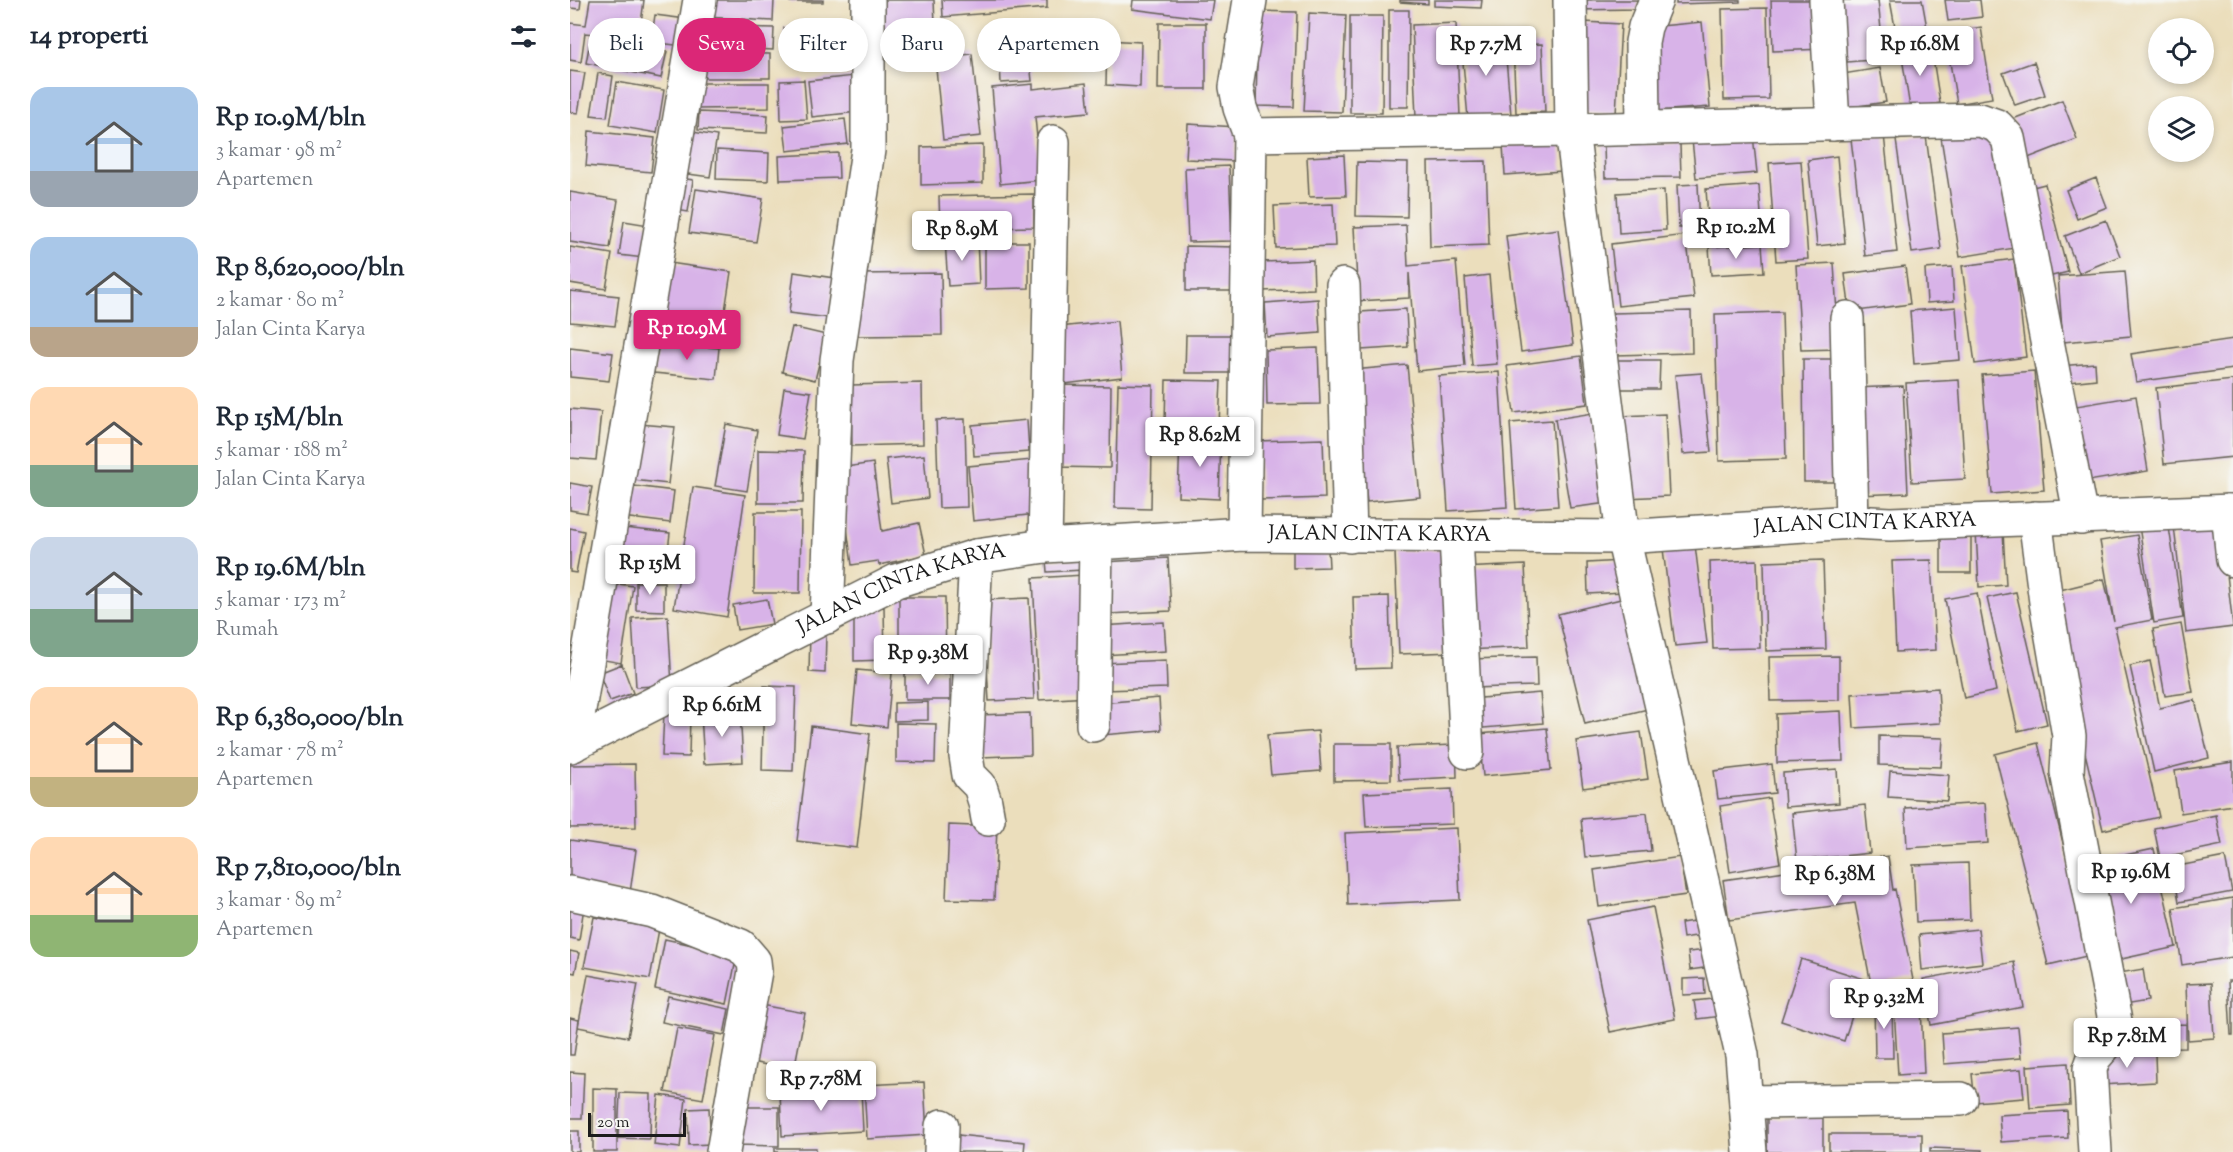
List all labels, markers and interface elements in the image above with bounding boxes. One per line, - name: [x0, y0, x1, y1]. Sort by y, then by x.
- text: 14 properti: [30, 18, 148, 55]
- chip: Beli: [588, 18, 665, 72]
- chip: Sewa: [677, 18, 766, 72]
- chip: Filter: [778, 18, 868, 72]
- chip: Baru: [880, 18, 965, 72]
- chip: Apartemen: [977, 18, 1121, 72]
- map controls: [2148, 18, 2214, 162]
- button: locate: [2148, 18, 2214, 84]
- icon: filters: [507, 20, 540, 53]
- pin: Rp 7.7M: [1431, 26, 1541, 77]
- pin: Rp 16.8M: [1858, 26, 1982, 77]
- text: Rp 7.7M: [1450, 31, 1522, 60]
- text: Rp 16.8M: [1880, 31, 1960, 60]
- button: layers: [2148, 96, 2214, 162]
- text: Rp 10.9M/bln: [216, 100, 366, 137]
- icon: home: [78, 111, 150, 183]
- text: 3 kamar · 98 m²: [216, 137, 342, 166]
- text: Apartemen: [216, 166, 313, 195]
- pin: Rp 10.2M: [1674, 209, 1798, 260]
- pin: Rp 8.9M: [907, 211, 1017, 262]
- text: Rp 10.2M: [1697, 214, 1775, 243]
- text: Rp 8.9M: [926, 216, 998, 245]
- text: Rp 8,620,000/bln: [216, 250, 405, 287]
- icon: home: [78, 261, 150, 333]
- text: 2 kamar · 80 m²: [216, 287, 344, 316]
- pin: Rp 10.9M: [625, 310, 749, 361]
- text: Rp 10.9M: [648, 315, 726, 344]
- text: Jalan Cinta Karya: [216, 316, 365, 345]
- text: Rp 15M/bln: [216, 400, 343, 437]
- icon: home: [78, 411, 150, 483]
- pin: Rp 8.62M: [1138, 417, 1262, 468]
- text: Rp 8.62M: [1159, 422, 1241, 451]
- text: 5 kamar · 188 m²: [216, 437, 348, 466]
- text: Jalan Cinta Karya: [216, 466, 365, 495]
- street label: JALAN CINTA KARYA: [1752, 506, 1977, 543]
- street label: JALAN CINTA KARYA: [1267, 519, 1491, 551]
- street label: JALAN CINTA KARYA: [791, 537, 1008, 644]
- pin: Rp 15M: [601, 545, 699, 596]
- text: Rp 19.6M/bln: [216, 550, 366, 587]
- text: Rp 15M: [619, 550, 681, 579]
- icon: home: [78, 561, 150, 633]
- text: 5 kamar · 173 m²: [216, 587, 346, 616]
- text: Rumah: [216, 616, 279, 645]
- pin: Rp 9.38M: [866, 635, 990, 686]
- text: Rp 9.38M: [888, 640, 968, 669]
- pin: Rp 6.61M: [660, 687, 784, 738]
- text: Rp 6.61M: [683, 692, 761, 721]
- text: Rp 6,380,000/bln: [216, 700, 404, 737]
- icon: home: [78, 711, 150, 783]
- text: 2 kamar · 78 m²: [216, 737, 344, 766]
- text: Apartemen: [216, 766, 313, 795]
- text: Rp 7,810,000/bln: [216, 850, 401, 887]
- pin: Rp 19.6M: [2069, 854, 2193, 905]
- pin: Rp 6.38M: [1773, 856, 1897, 907]
- text: Rp 19.6M: [2092, 859, 2170, 888]
- icon: home: [78, 861, 150, 933]
- text: Rp 6.38M: [1795, 861, 1875, 890]
- text: 3 kamar · 89 m²: [216, 887, 342, 916]
- text: Apartemen: [216, 916, 313, 945]
- pin: Rp 9.32M: [1822, 979, 1946, 1030]
- text: Rp 9.32M: [1844, 984, 1924, 1013]
- pin: Rp 7.81M: [2065, 1018, 2189, 1069]
- text: Rp 7.81M: [2088, 1023, 2166, 1052]
- pin: Rp 7.78M: [759, 1061, 883, 1112]
- text: Rp 7.78M: [780, 1066, 862, 1095]
- scale bar: [588, 1110, 686, 1138]
- text: 20 m: [597, 1112, 630, 1135]

